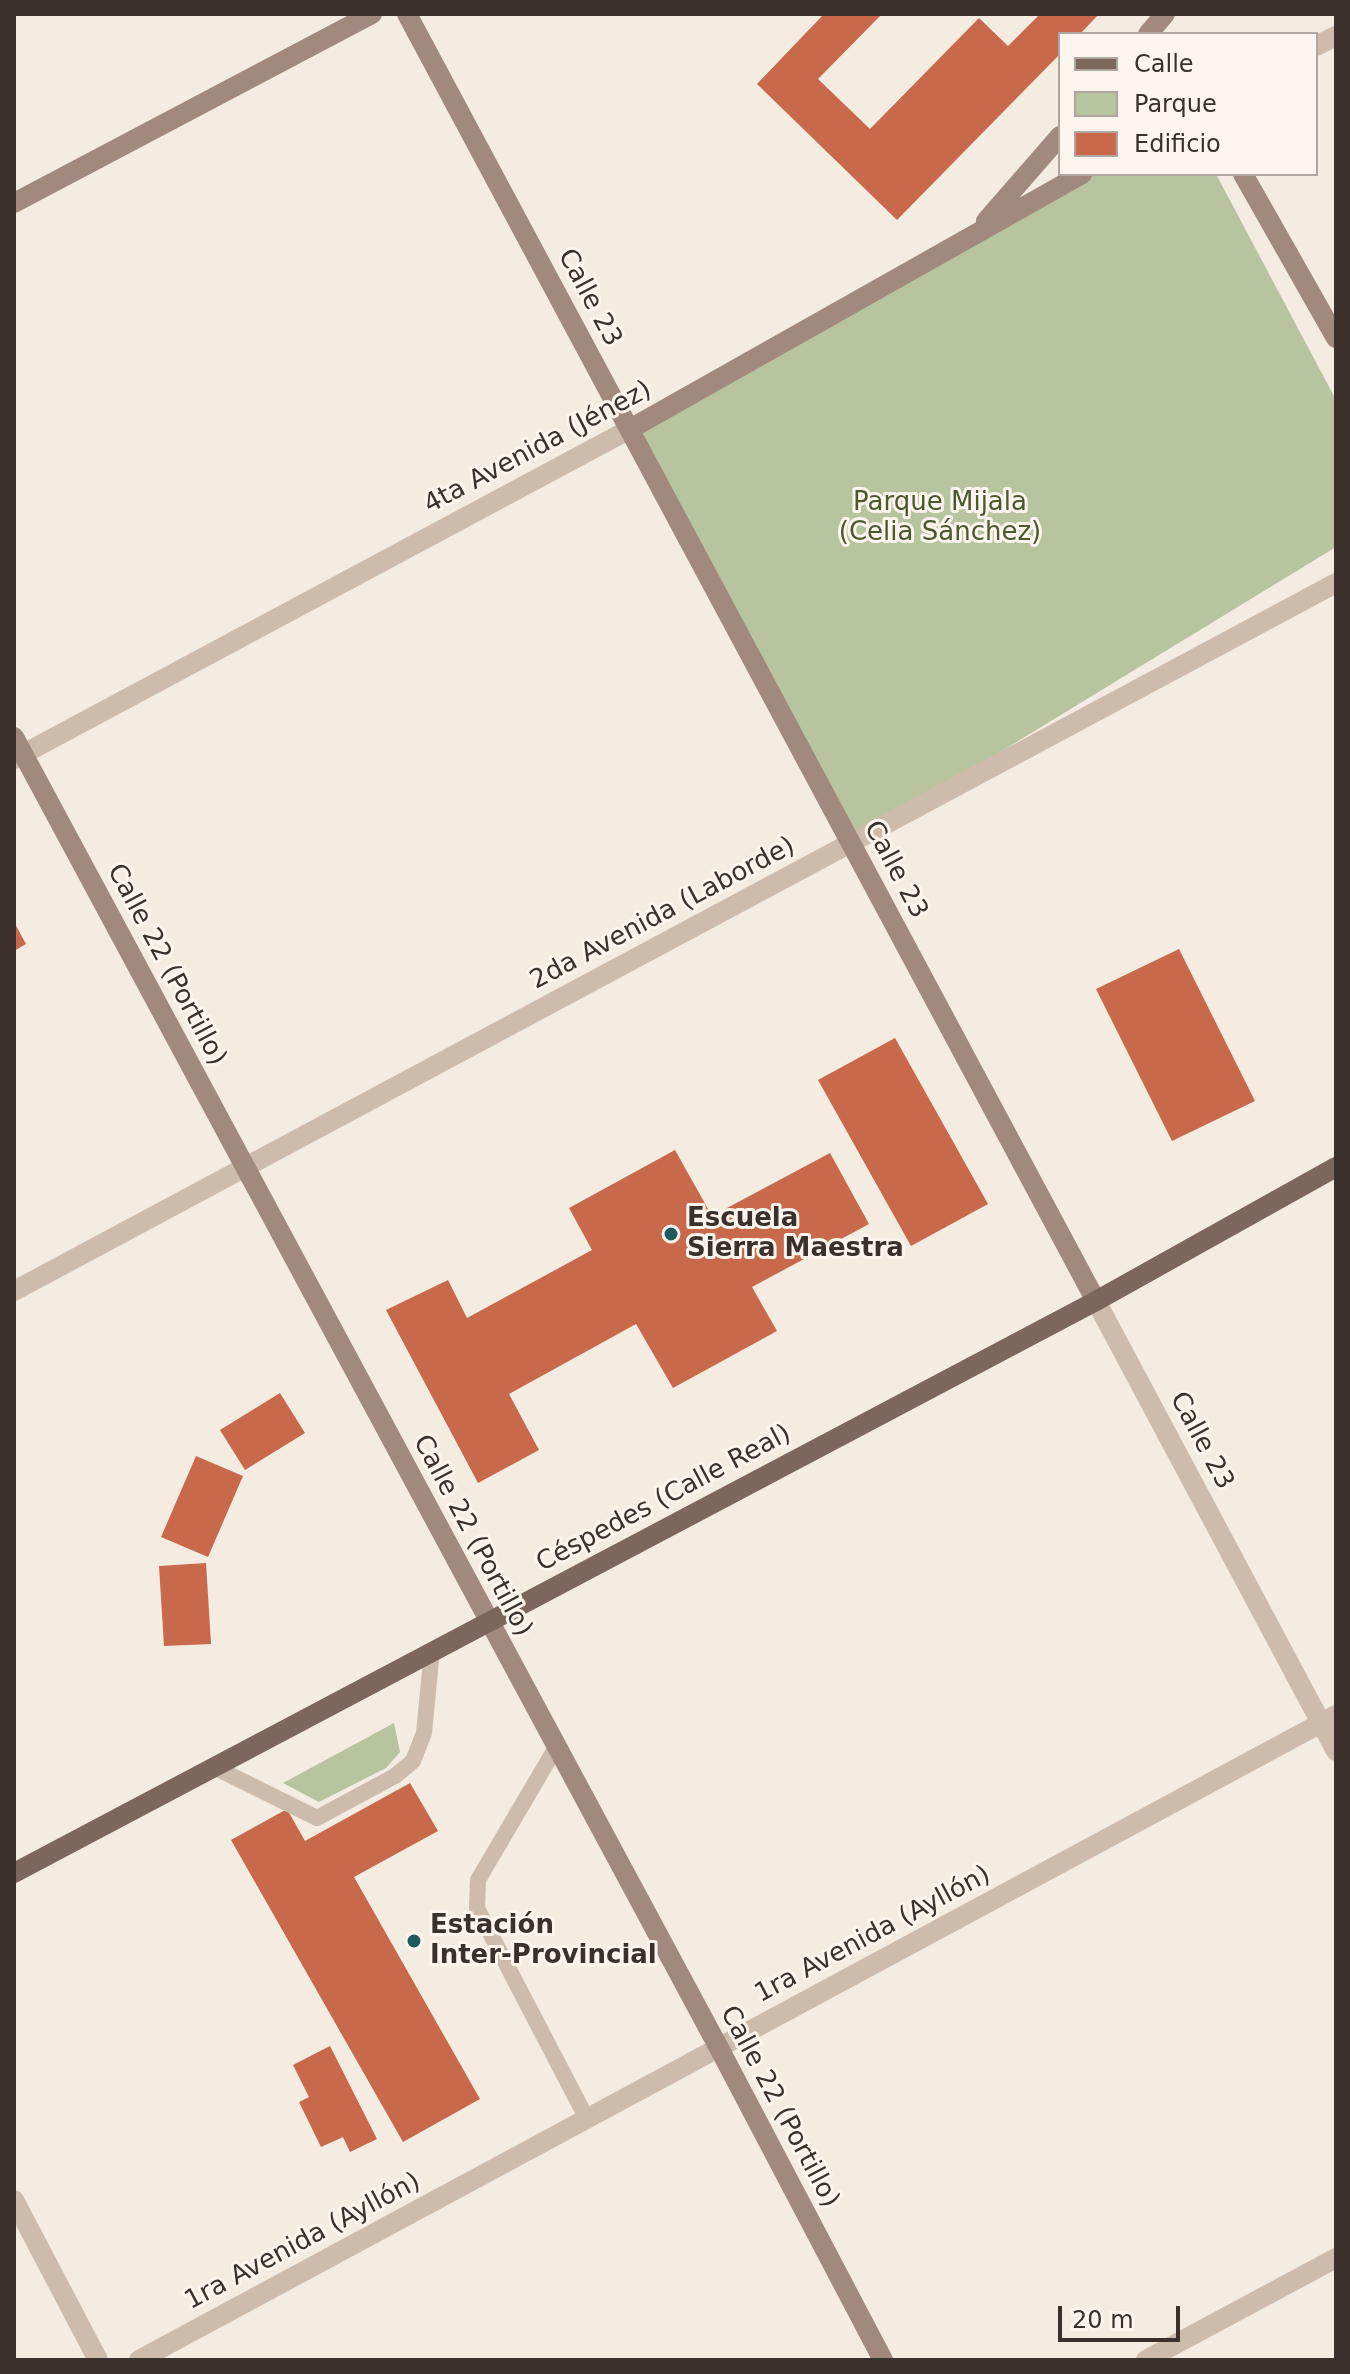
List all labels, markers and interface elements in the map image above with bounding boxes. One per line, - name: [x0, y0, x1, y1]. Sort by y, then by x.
- legend: [1058, 32, 1318, 176]
- text: Calle: [1134, 50, 1194, 78]
- text: Parque: [1134, 90, 1217, 118]
- text: Edificio: [1134, 130, 1221, 158]
- street label: Calle 23: [550, 244, 628, 352]
- street label: 4ta Avenida (Jénez): [419, 375, 657, 521]
- park label: Parque Mijala (Celia Sánchez): [839, 487, 1041, 548]
- street label: Calle 23: [856, 816, 934, 924]
- street label: 2da Avenida (Laborde): [525, 831, 801, 997]
- street label: Calle 22 (Portillo): [100, 859, 232, 1071]
- place label: Escuela Sierra Maestra: [687, 1203, 904, 1264]
- marker: Escuela Sierra Maestra: [662, 1225, 680, 1243]
- street label: Calle 23: [1162, 1387, 1240, 1495]
- street label: Céspedes (Calle Real): [531, 1419, 797, 1579]
- street label: Calle 22 (Portillo): [406, 1430, 538, 1642]
- street label: 1ra Avenida (Ayllón): [750, 1860, 996, 2010]
- place label: Estación Inter-Provincial: [430, 1910, 657, 1972]
- marker: Estación Inter-Provincial: [405, 1932, 423, 1950]
- street label: Calle 22 (Portillo): [713, 2001, 845, 2213]
- street label: 1ra Avenida (Ayllón): [180, 2167, 426, 2317]
- scale bar: [1062, 2290, 1184, 2340]
- text: 20 m: [1072, 2306, 1134, 2334]

